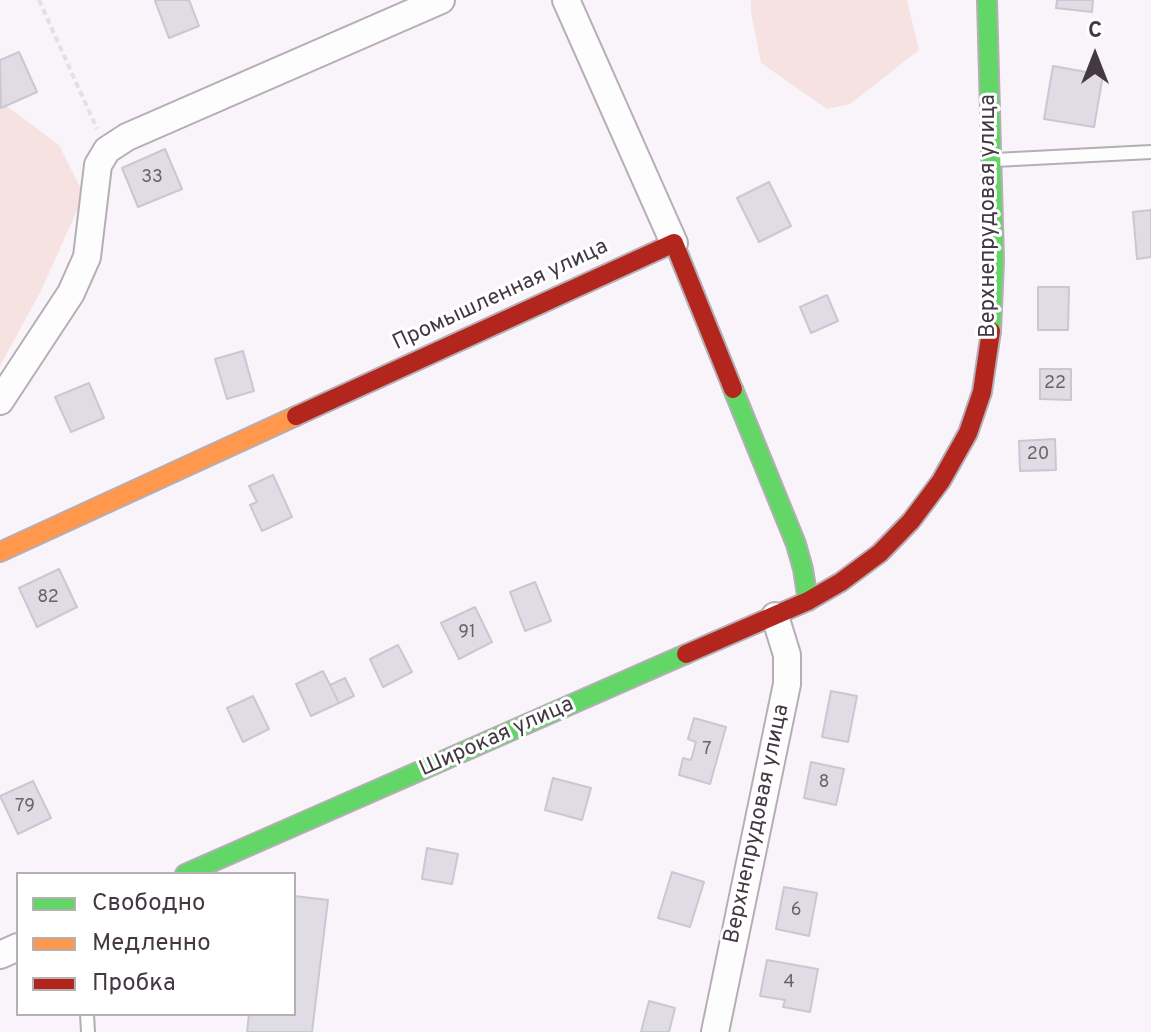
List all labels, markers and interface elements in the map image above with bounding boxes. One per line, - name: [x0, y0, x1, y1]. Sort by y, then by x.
- north arrow: [1055, 16, 1135, 96]
- text: С: [1088, 18, 1102, 45]
- street label: Верхнепрудовая улица: [977, 94, 1003, 338]
- house number: 33: [141, 167, 163, 189]
- street label: Промышленная улица: [389, 234, 613, 358]
- house number: 22: [1044, 373, 1066, 395]
- house number: 20: [1027, 444, 1049, 466]
- house number: 82: [37, 587, 59, 609]
- house number: 91: [458, 622, 476, 644]
- street label: Широкая улица: [416, 692, 578, 784]
- street label: Верхнепрудовая улица: [720, 702, 796, 946]
- house number: 7: [702, 739, 712, 761]
- house number: 8: [819, 772, 829, 794]
- house number: 79: [15, 796, 35, 818]
- legend: [16, 872, 296, 1016]
- text: Свободно: [92, 889, 205, 919]
- house number: 6: [791, 900, 801, 922]
- text: Медленно: [92, 929, 211, 959]
- text: Пробка: [92, 969, 176, 999]
- house number: 4: [783, 972, 795, 994]

